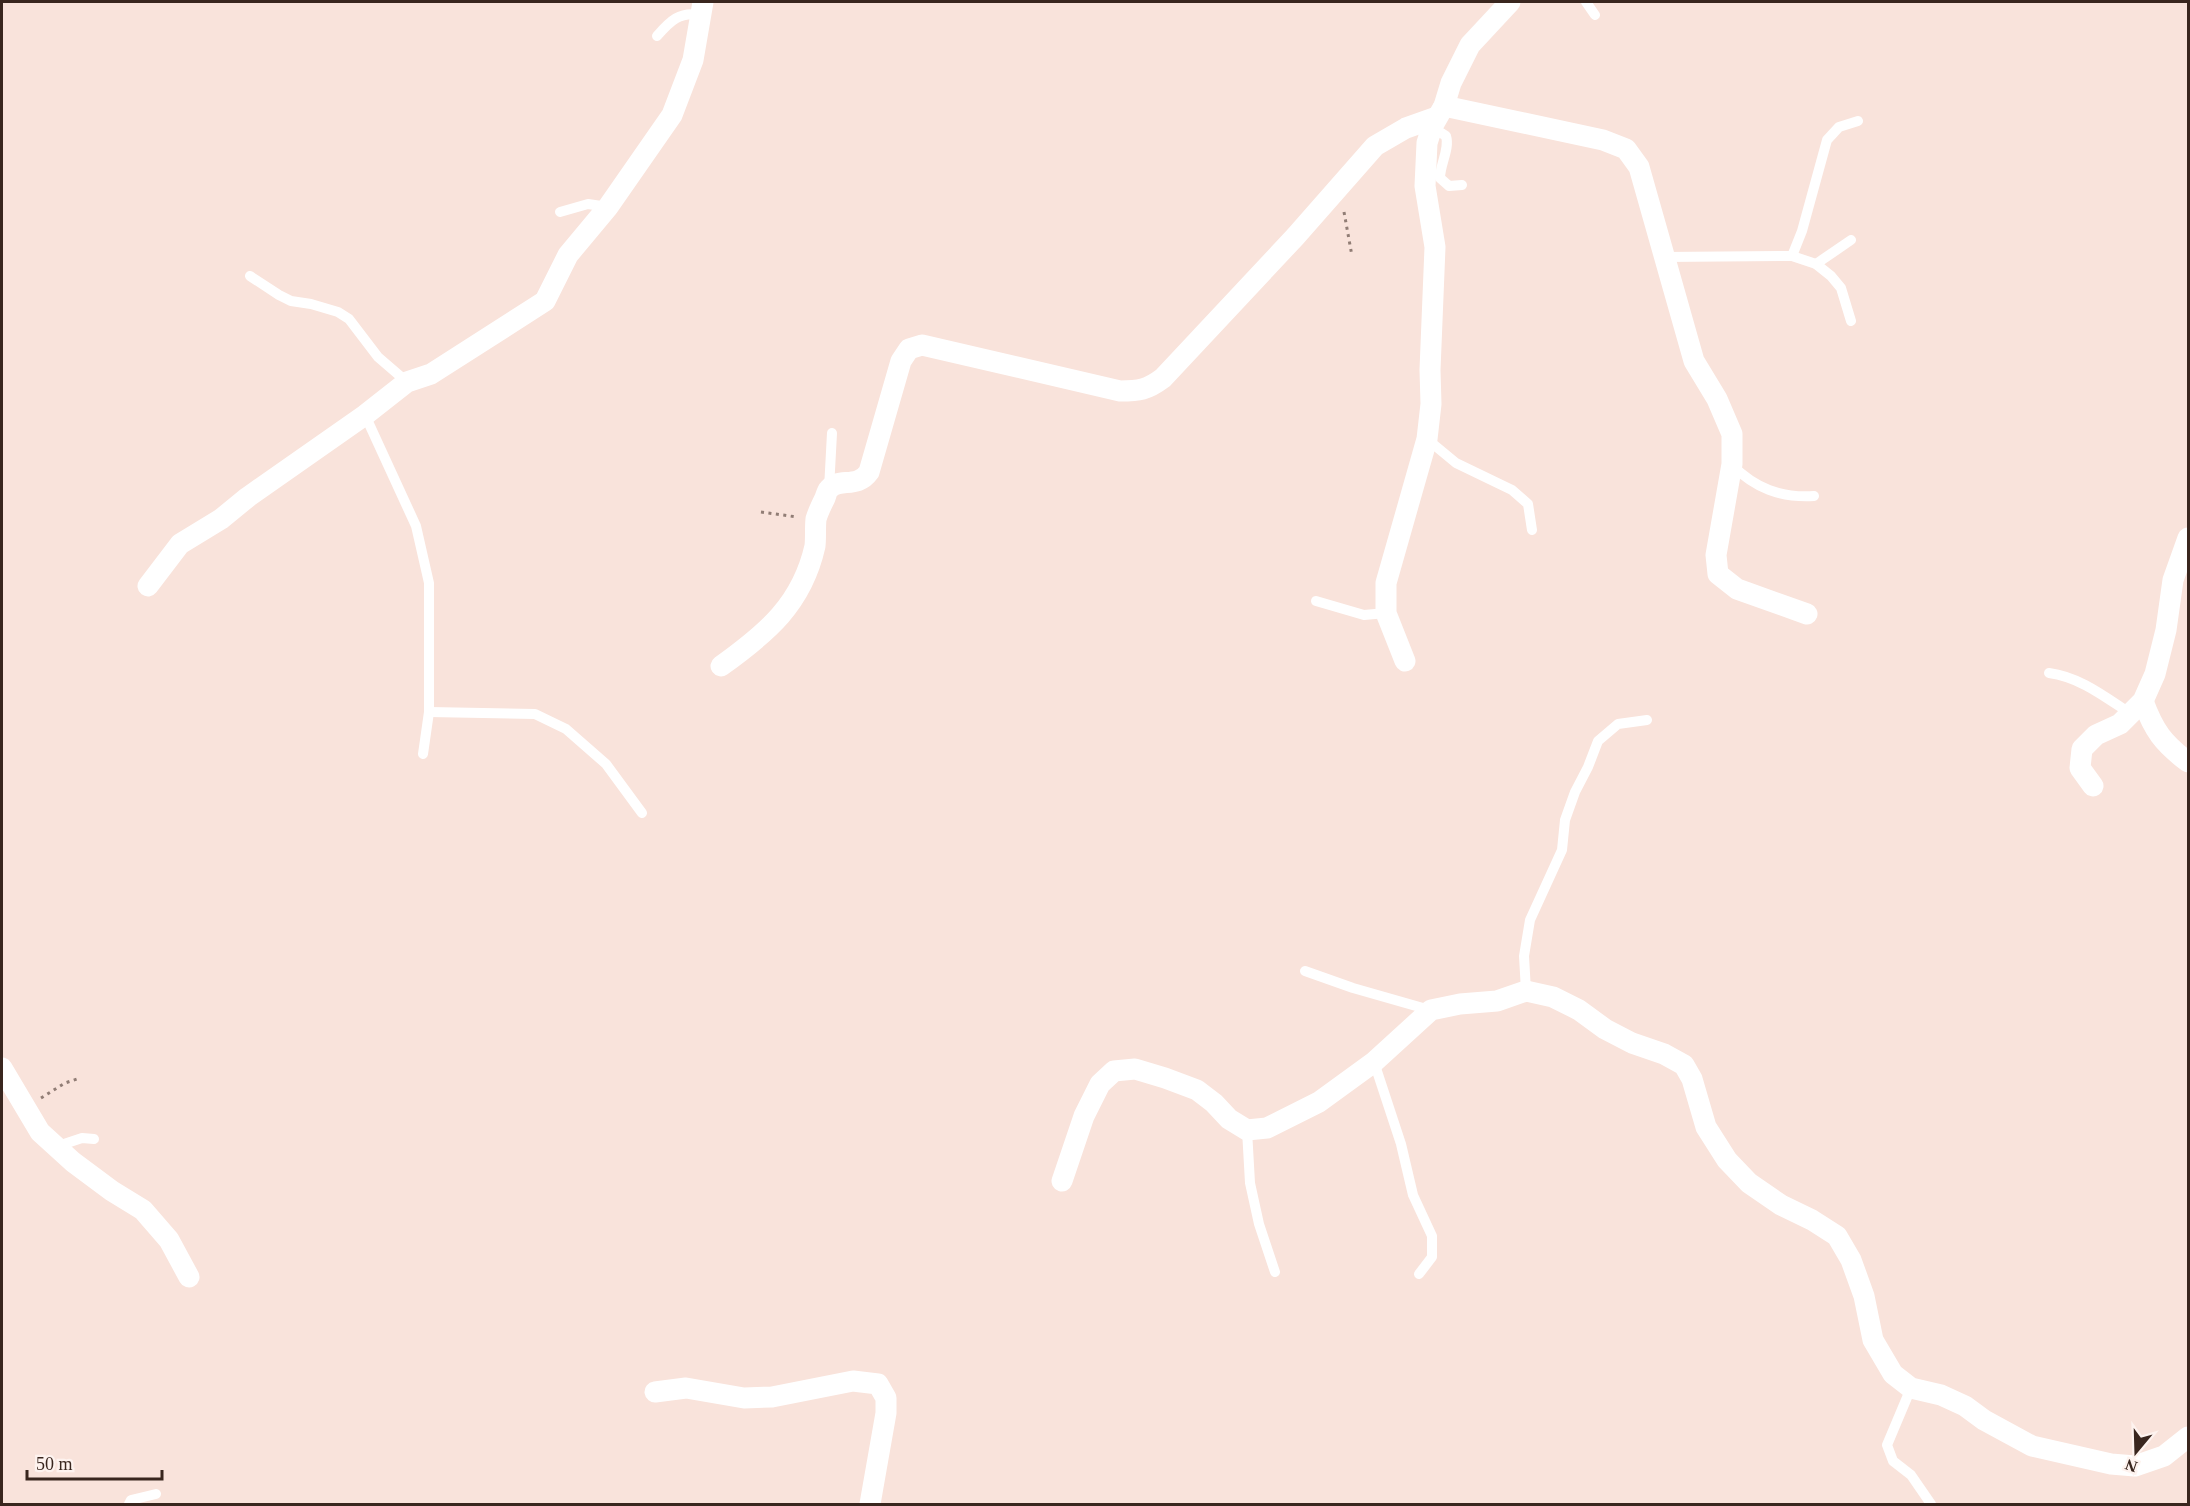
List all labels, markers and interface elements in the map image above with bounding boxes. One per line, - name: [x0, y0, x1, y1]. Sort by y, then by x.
- north arrow: [2106, 1422, 2166, 1482]
- scale bar: [27, 1443, 162, 1481]
- text: 50 m: [36, 1454, 73, 1474]
- text: N: [2123, 1456, 2140, 1476]

